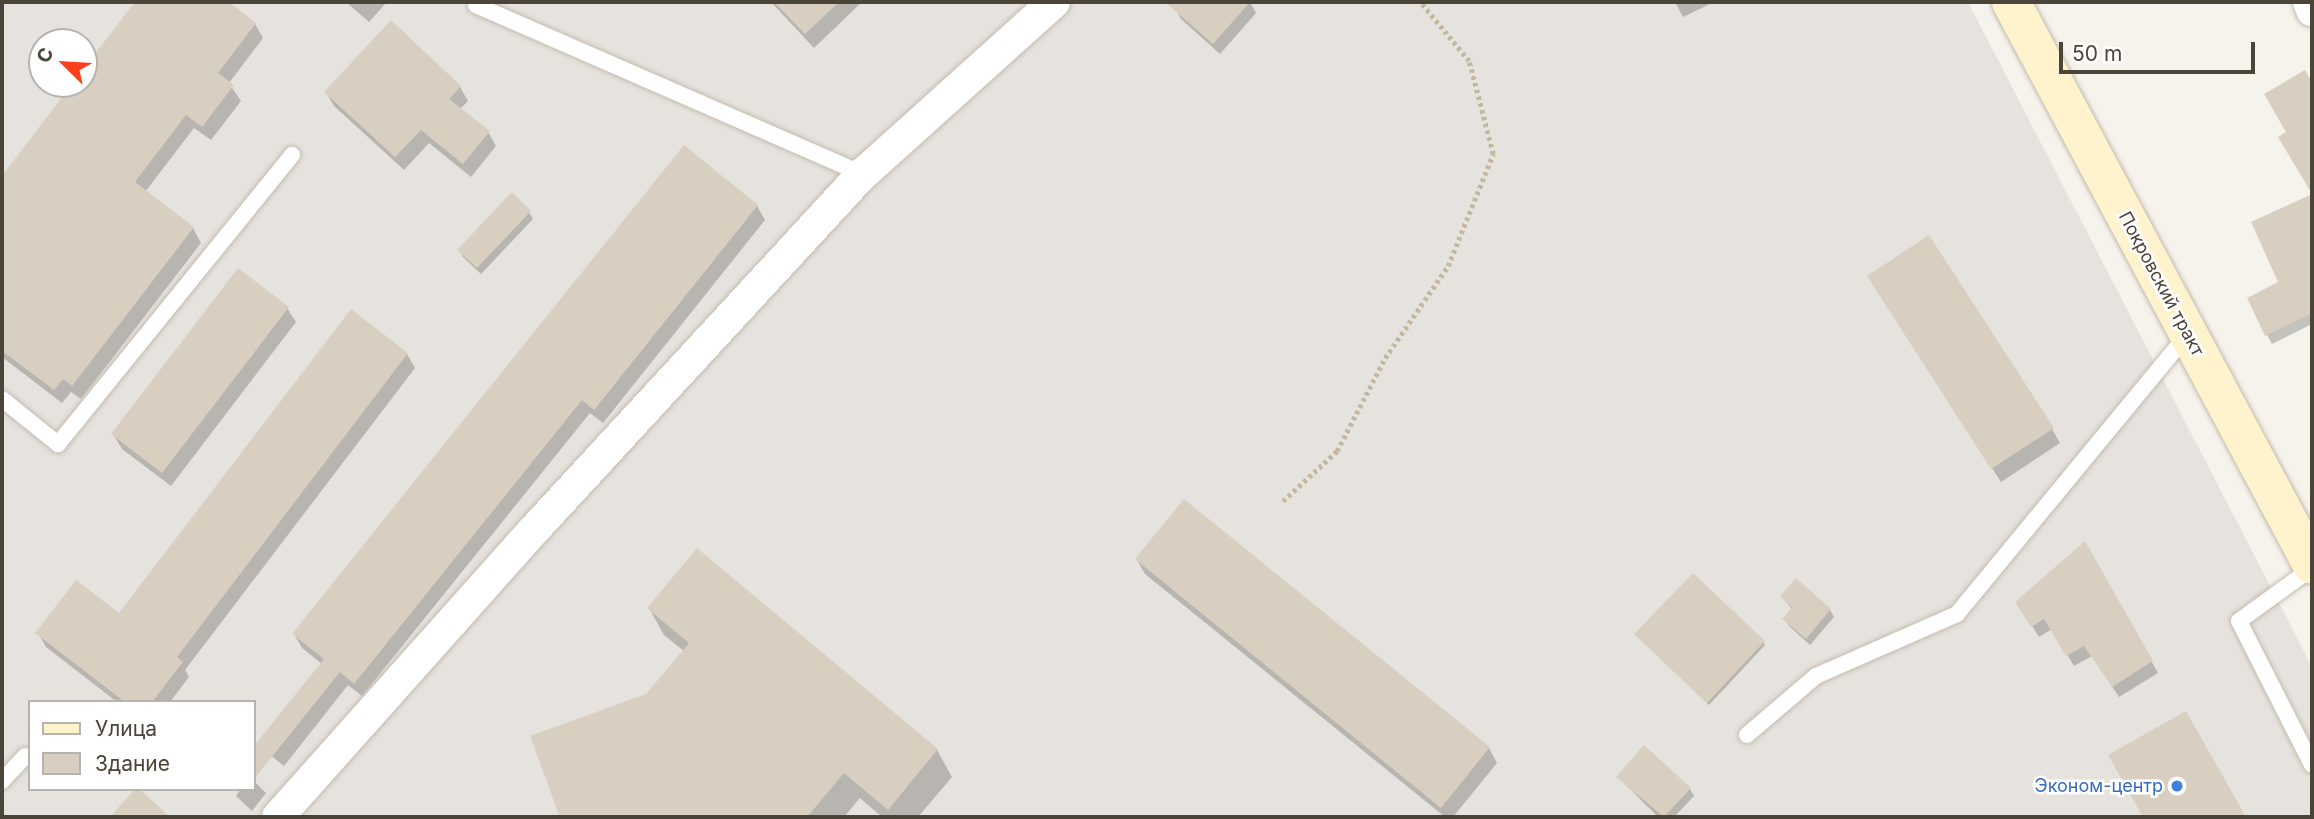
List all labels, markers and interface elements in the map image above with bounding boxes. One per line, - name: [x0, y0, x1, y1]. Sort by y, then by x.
- north arrow: [28, 28, 98, 98]
- scale bar: [2062, 28, 2258, 72]
- text: 50 m: [2072, 41, 2122, 66]
- text: С: [32, 44, 59, 66]
- street label: Покровский тракт: [2114, 208, 2208, 360]
- legend: [28, 700, 256, 791]
- text: Улица: [95, 716, 157, 741]
- text: Здание: [95, 751, 170, 776]
- place label: Эконом-центр: [2035, 775, 2163, 797]
- marker: Эконом-центр: [2169, 778, 2185, 794]

